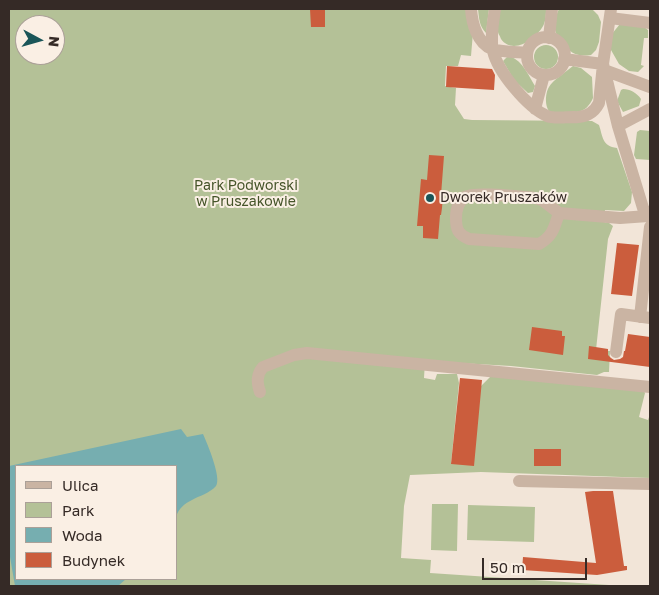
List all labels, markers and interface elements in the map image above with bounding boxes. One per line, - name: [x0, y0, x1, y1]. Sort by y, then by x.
- north arrow: [15, 15, 65, 65]
- text: N: [45, 35, 63, 48]
- park label: Park Podworski w Pruszakowie: [194, 178, 298, 210]
- place label: Dworek Pruszaków: [440, 190, 567, 206]
- marker: Dworek Pruszaków: [424, 192, 436, 204]
- legend: [15, 465, 178, 580]
- text: Ulica: [62, 476, 98, 494]
- text: Park: [62, 501, 94, 519]
- text: Woda: [62, 526, 103, 544]
- scale bar: [484, 548, 589, 580]
- text: Budynek: [62, 551, 125, 569]
- text: 50 m: [490, 558, 525, 576]

